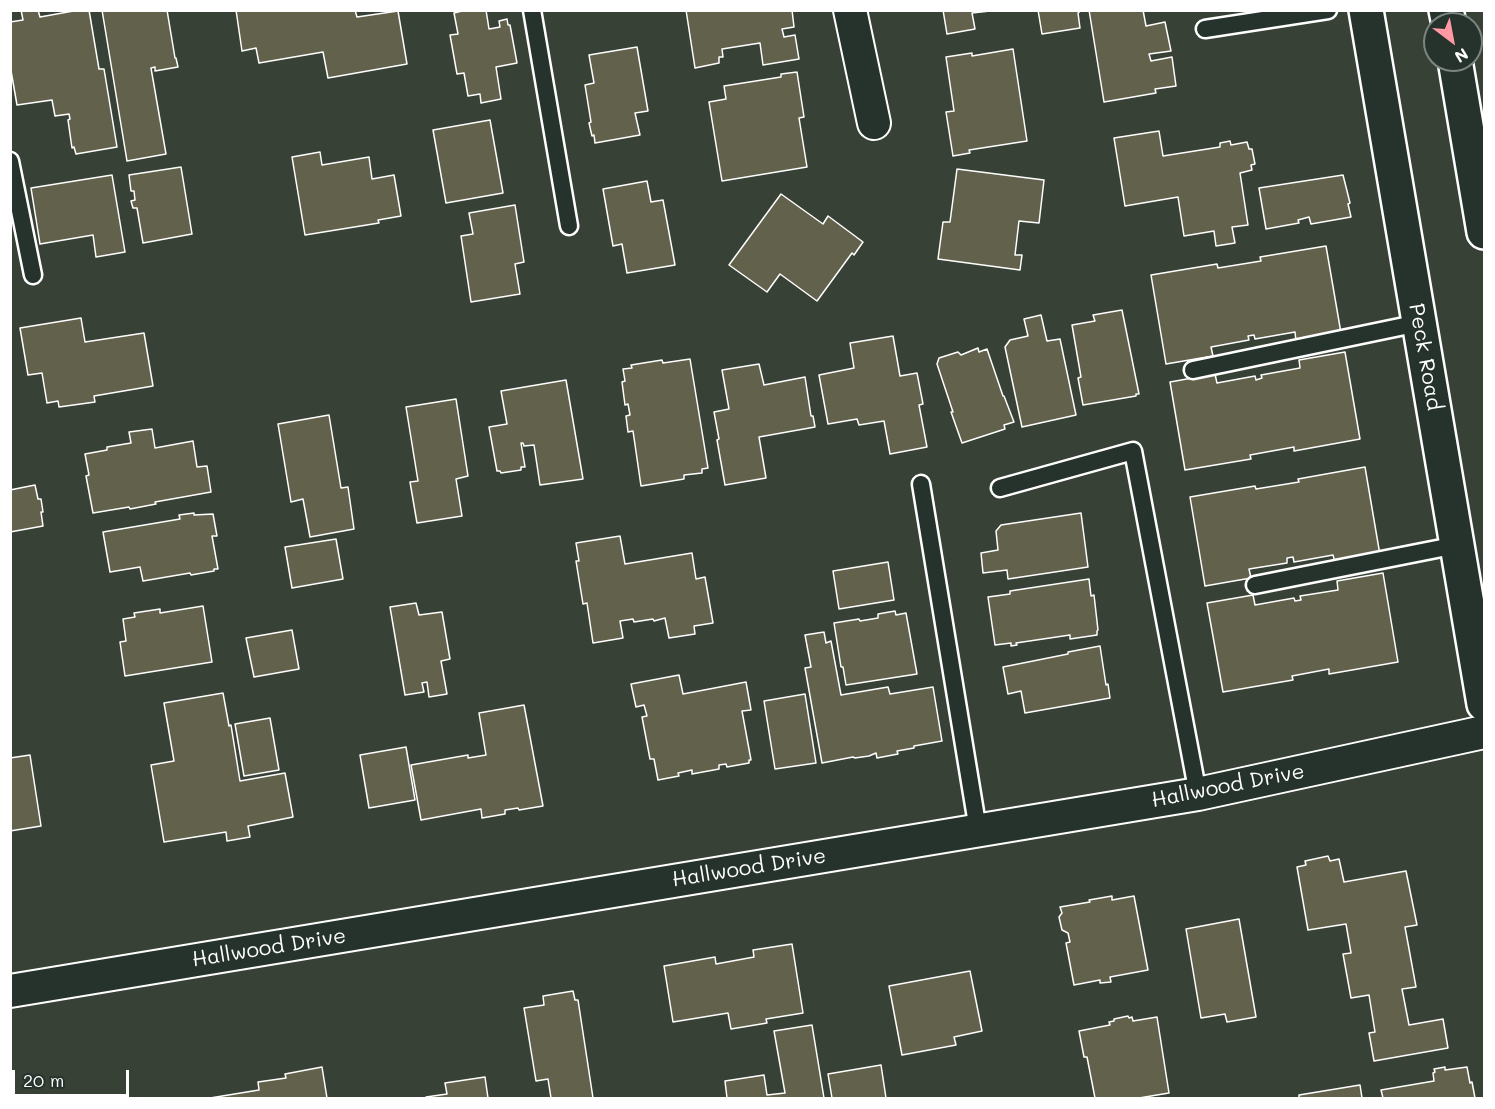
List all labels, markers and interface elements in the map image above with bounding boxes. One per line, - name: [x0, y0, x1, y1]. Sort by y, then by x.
- north arrow: [1423, 12, 1483, 72]
- text: N: [1451, 44, 1472, 68]
- street label: Peck Road: [1403, 301, 1447, 413]
- street label: Hallwood Drive: [1149, 759, 1307, 813]
- street label: Hallwood Drive: [670, 843, 828, 893]
- street label: Hallwood Drive: [190, 923, 348, 973]
- scale bar: [15, 1058, 132, 1096]
- text: 20 m: [23, 1068, 64, 1092]

